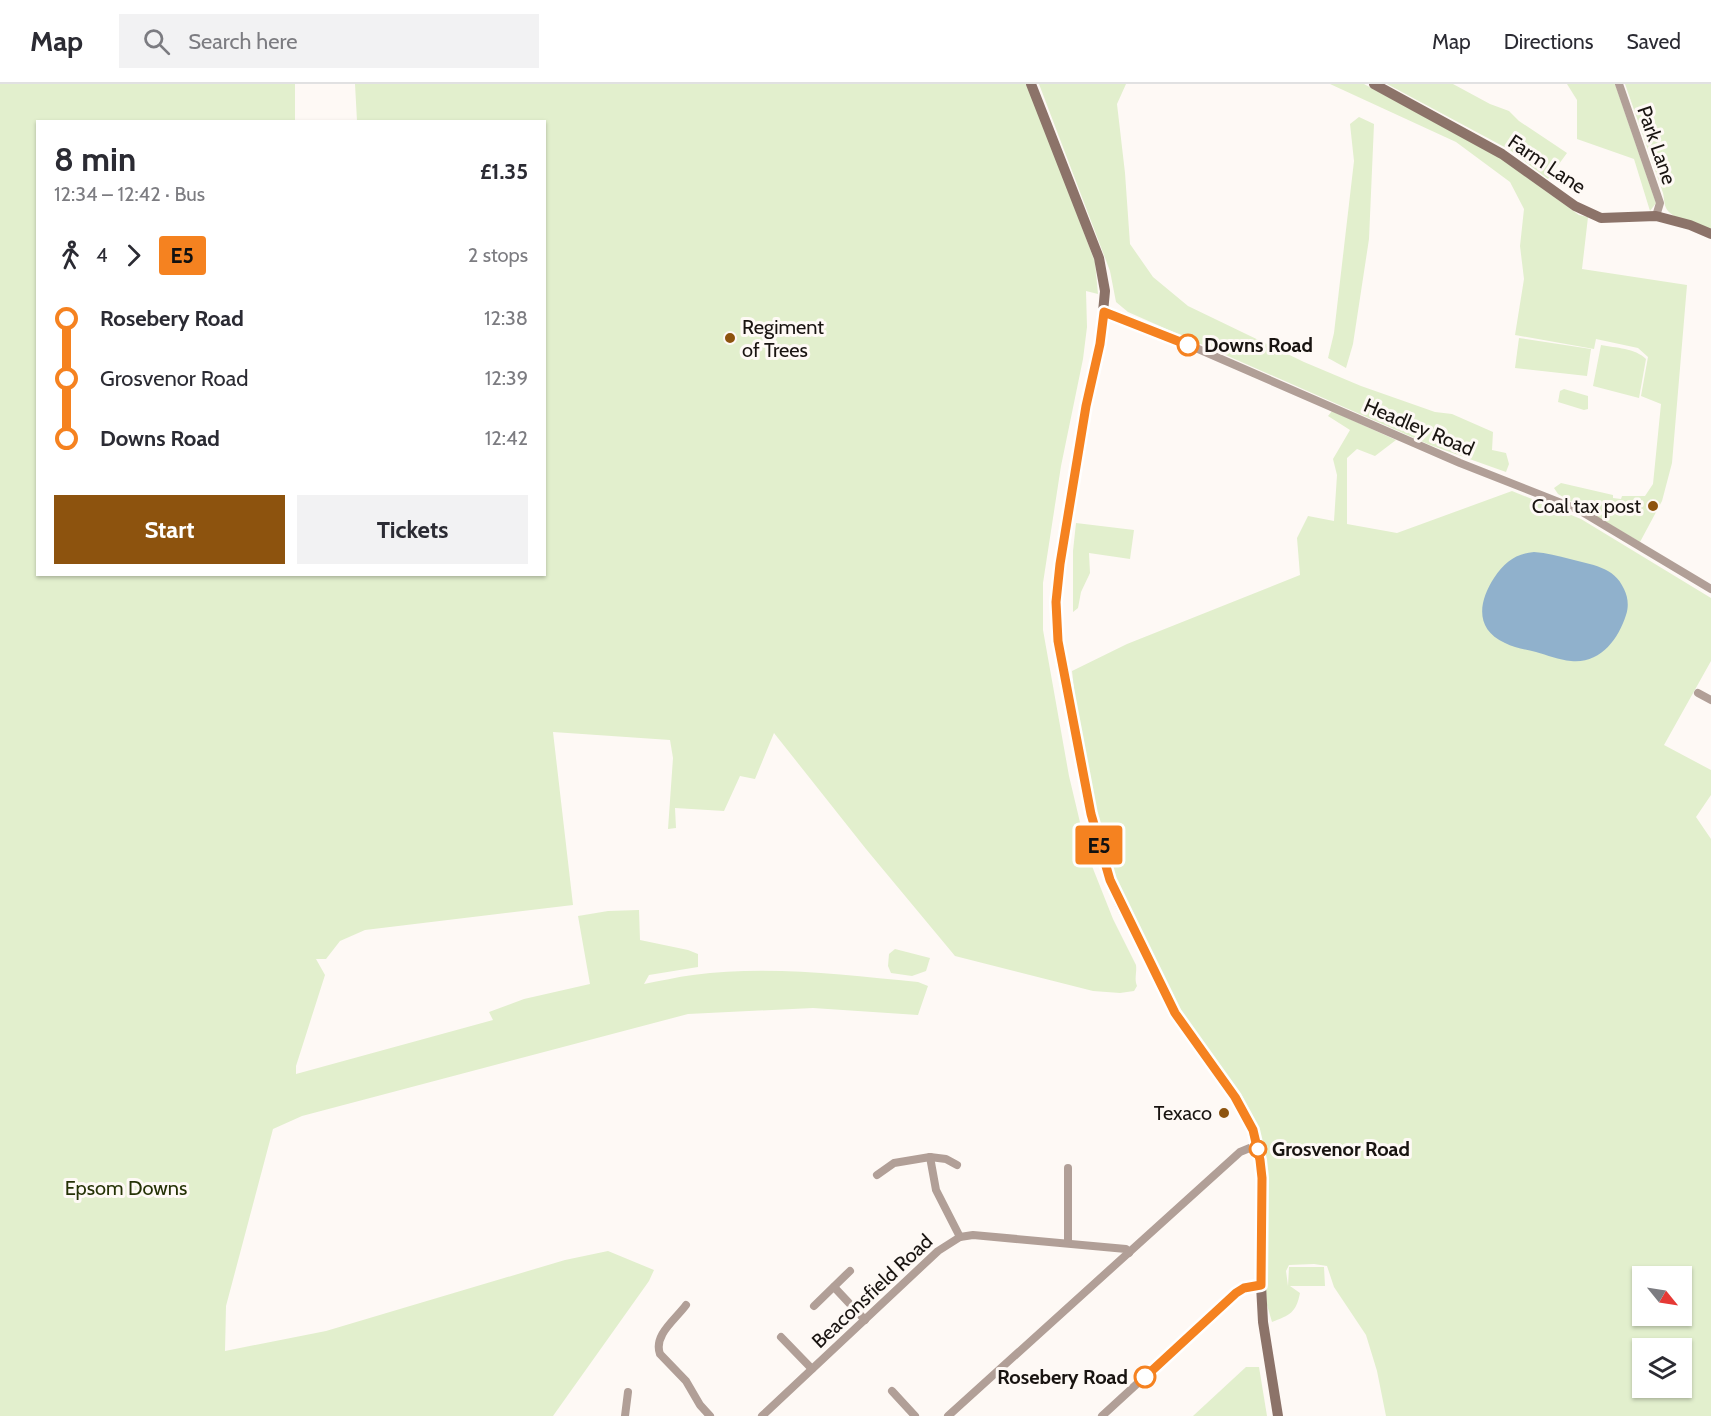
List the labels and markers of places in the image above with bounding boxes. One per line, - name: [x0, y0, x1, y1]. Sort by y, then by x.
- place label: Regiment of Trees: [742, 315, 824, 362]
- marker: Regiment of Trees: [723, 331, 737, 345]
- place label: Downs Road: [1204, 333, 1313, 357]
- marker: Downs Road: [1177, 334, 1199, 356]
- place label: Coal tax post: [1532, 494, 1641, 518]
- marker: Coal tax post: [1646, 499, 1660, 513]
- place label: Texaco: [1154, 1101, 1212, 1125]
- marker: Texaco: [1217, 1106, 1231, 1120]
- place label: Grosvenor Road: [1272, 1137, 1410, 1161]
- marker: Grosvenor Road: [1249, 1140, 1267, 1158]
- place label: Rosebery Road: [997, 1365, 1128, 1389]
- marker: Rosebery Road: [1134, 1366, 1156, 1388]

